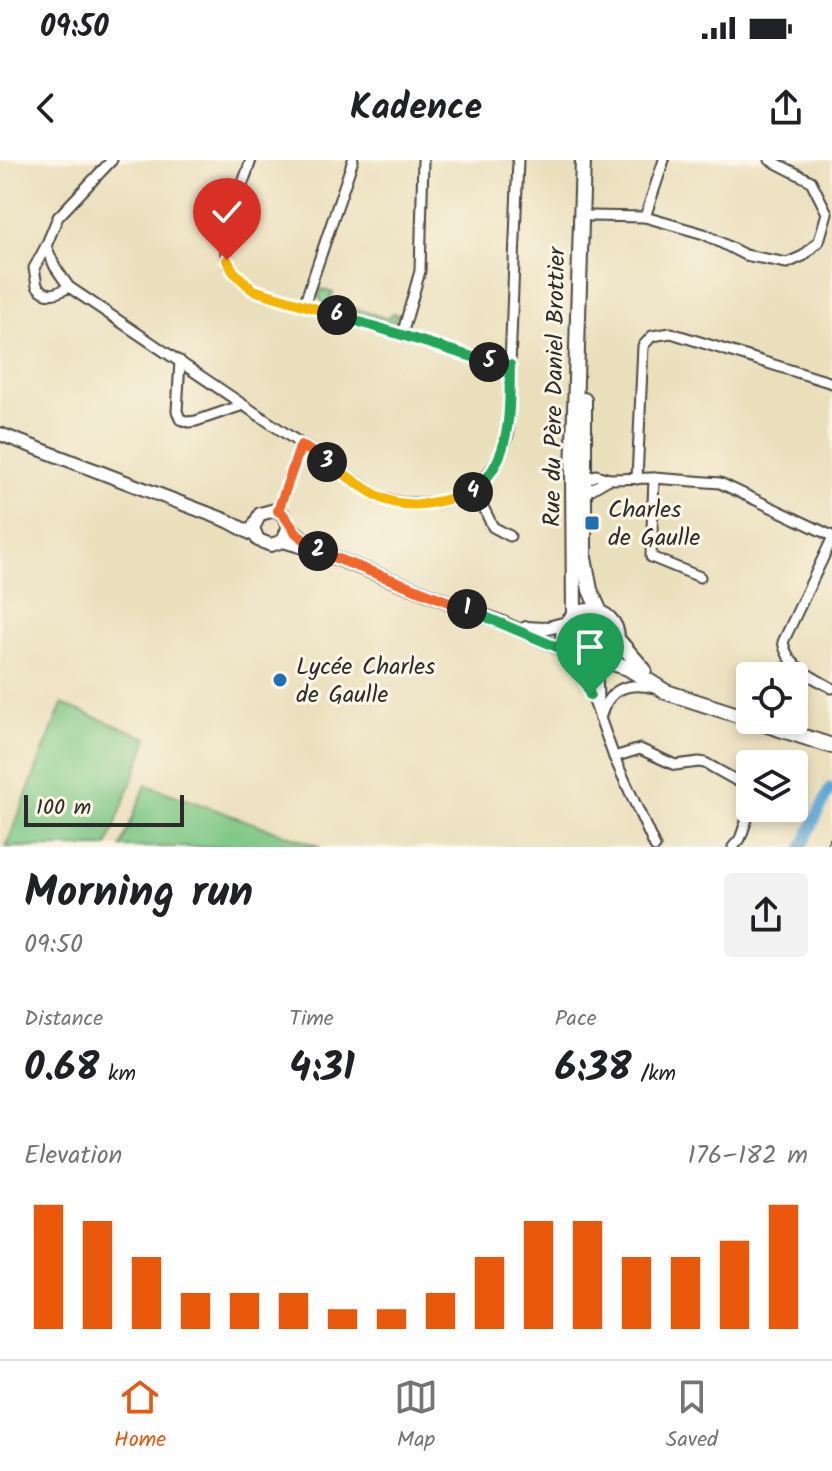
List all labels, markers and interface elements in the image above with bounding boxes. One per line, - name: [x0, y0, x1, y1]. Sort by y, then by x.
- text: 09:50: [40, 4, 109, 52]
- text: Kadence: [350, 80, 482, 137]
- icon: back: [24, 86, 68, 130]
- icon: share: [764, 86, 808, 130]
- pin: [193, 178, 261, 260]
- icon: check: [205, 190, 249, 234]
- street label: Rue du Père Daniel Brottier: [534, 245, 577, 527]
- pin: 6: [317, 295, 357, 335]
- text: 6: [331, 297, 343, 332]
- pin: 5: [469, 342, 509, 382]
- text: 5: [483, 344, 495, 379]
- pin: 3: [307, 442, 347, 482]
- text: 3: [321, 444, 333, 479]
- pin: 4: [453, 472, 493, 512]
- text: 4: [467, 474, 479, 509]
- place label: Charles de Gaulle: [608, 491, 701, 558]
- marker: Charles de Gaulle: [583, 514, 601, 532]
- pin: 2: [298, 531, 338, 571]
- text: 2: [312, 533, 324, 568]
- pin: 1: [447, 589, 487, 629]
- text: 1: [464, 591, 470, 626]
- pin: [556, 613, 624, 695]
- icon: arrive: [568, 625, 612, 669]
- place label: Lycée Charles de Gaulle: [296, 648, 435, 715]
- map controls: [736, 662, 808, 822]
- button: locate: [736, 662, 808, 734]
- marker: Lycée Charles de Gaulle: [271, 671, 289, 689]
- button: layers: [736, 750, 808, 822]
- scale bar: [24, 791, 184, 827]
- text: 100 m: [36, 791, 91, 826]
- text: Morning run: [24, 859, 253, 929]
- button: share: [724, 873, 808, 957]
- text: 09:50: [24, 924, 83, 966]
- text: Distance: [24, 1002, 103, 1037]
- text: Time: [289, 1002, 334, 1037]
- text: Pace: [555, 1002, 597, 1037]
- text: 0.68: [24, 1037, 99, 1101]
- text: 4:31: [289, 1037, 355, 1101]
- text: 6:38: [555, 1037, 632, 1101]
- text: km: [99, 1057, 136, 1092]
- text: /km: [632, 1057, 676, 1092]
- text: Elevation: [24, 1135, 122, 1177]
- text: 176–182 m: [687, 1135, 808, 1177]
- tab: Home: [114, 1375, 166, 1458]
- tab: Map: [394, 1375, 438, 1458]
- tab: Saved: [666, 1375, 718, 1458]

